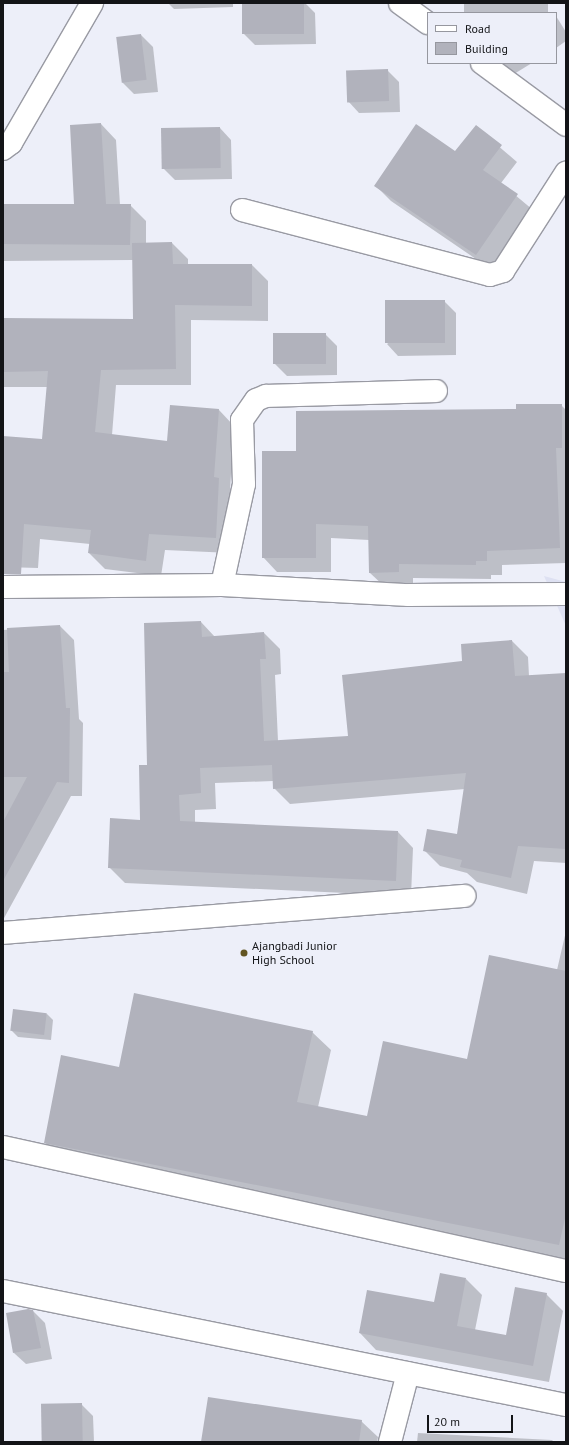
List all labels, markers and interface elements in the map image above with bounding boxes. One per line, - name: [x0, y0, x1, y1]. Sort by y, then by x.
- legend: [427, 12, 557, 64]
- text: Road: [465, 21, 490, 36]
- text: Building: [465, 41, 508, 56]
- place label: Ajangbadi Junior High School: [252, 939, 337, 967]
- marker: Ajangbadi Junior High School: [239, 948, 249, 958]
- scale bar: [429, 1407, 515, 1433]
- text: 20 m: [434, 1414, 460, 1429]

